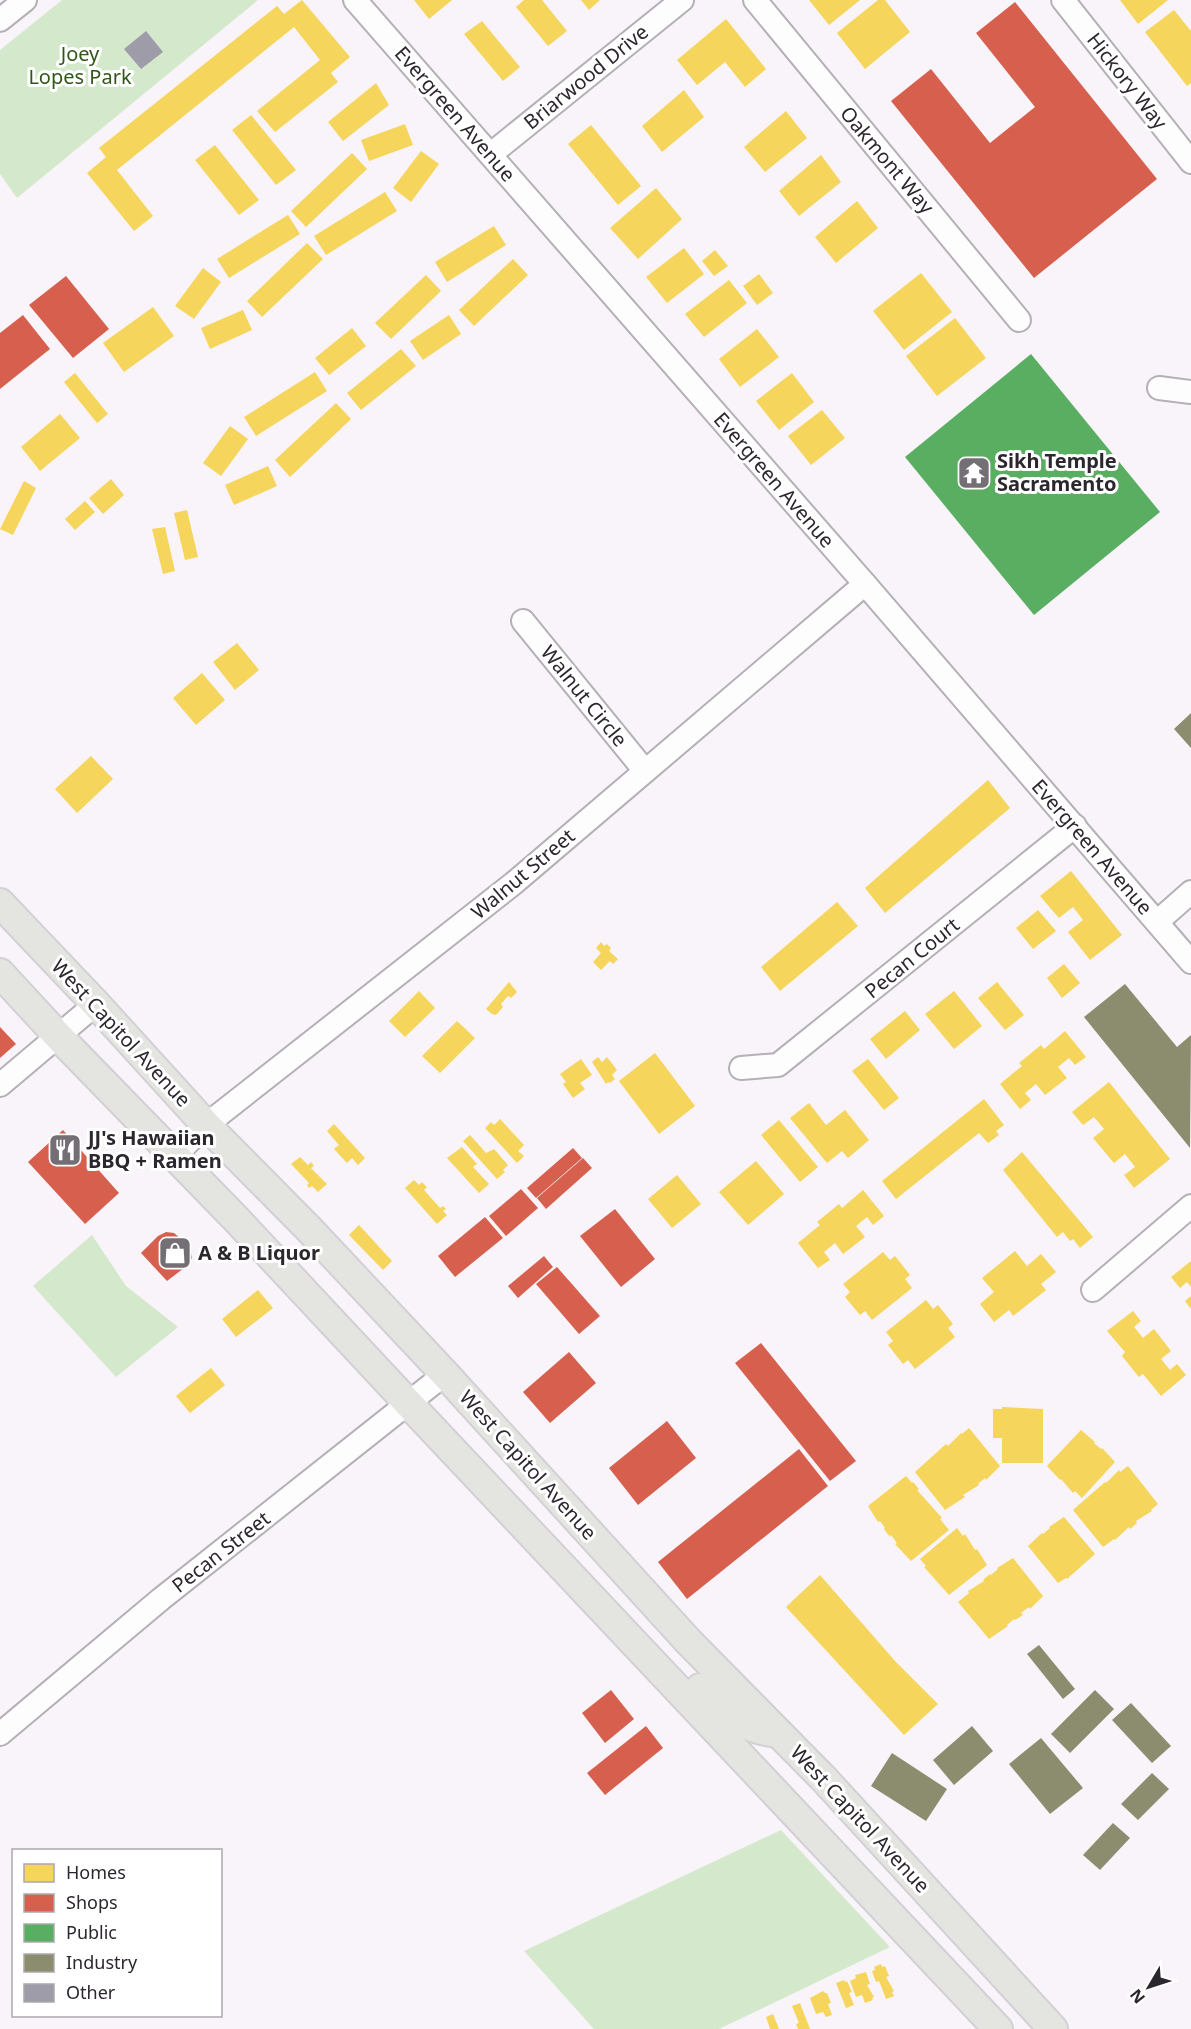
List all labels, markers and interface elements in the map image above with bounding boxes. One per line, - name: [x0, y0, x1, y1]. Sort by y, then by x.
- street label: Briarwood Drive: [518, 18, 654, 135]
- street label: Hickory Way: [1081, 27, 1174, 135]
- park label: Joey Lopes Park: [28, 40, 132, 90]
- street label: Evergreen Avenue: [389, 40, 522, 187]
- street label: Oakmont Way: [834, 100, 941, 220]
- street label: Evergreen Avenue: [708, 406, 841, 553]
- place label: Sikh Temple Sacramento: [997, 447, 1117, 497]
- temple icon: Sikh Temple Sacramento: [956, 455, 992, 491]
- street label: Walnut Circle: [535, 639, 634, 752]
- street label: Evergreen Avenue: [1026, 773, 1159, 920]
- street label: Walnut Street: [465, 822, 580, 925]
- street label: Pecan Court: [859, 911, 965, 1004]
- street label: West Capitol Avenue: [46, 953, 197, 1112]
- place label: JJ's Hawaiian BBQ + Ramen: [86, 1124, 222, 1174]
- restaurant icon: JJ's Hawaiian BBQ + Ramen: [47, 1132, 83, 1168]
- shop icon: A & B Liquor: [157, 1235, 193, 1271]
- place label: A & B Liquor: [198, 1239, 320, 1266]
- street label: West Capitol Avenue: [454, 1384, 603, 1545]
- street label: Pecan Street: [166, 1505, 275, 1598]
- street label: West Capitol Avenue: [785, 1739, 936, 1898]
- legend: [12, 1849, 222, 2017]
- text: Homes: [66, 1860, 126, 1884]
- text: Shops: [66, 1890, 118, 1914]
- text: Public: [66, 1920, 117, 1944]
- text: Industry: [66, 1950, 138, 1974]
- north arrow: [1119, 1957, 1179, 2017]
- text: Other: [66, 1980, 116, 2004]
- text: N: [1125, 1984, 1150, 2008]

